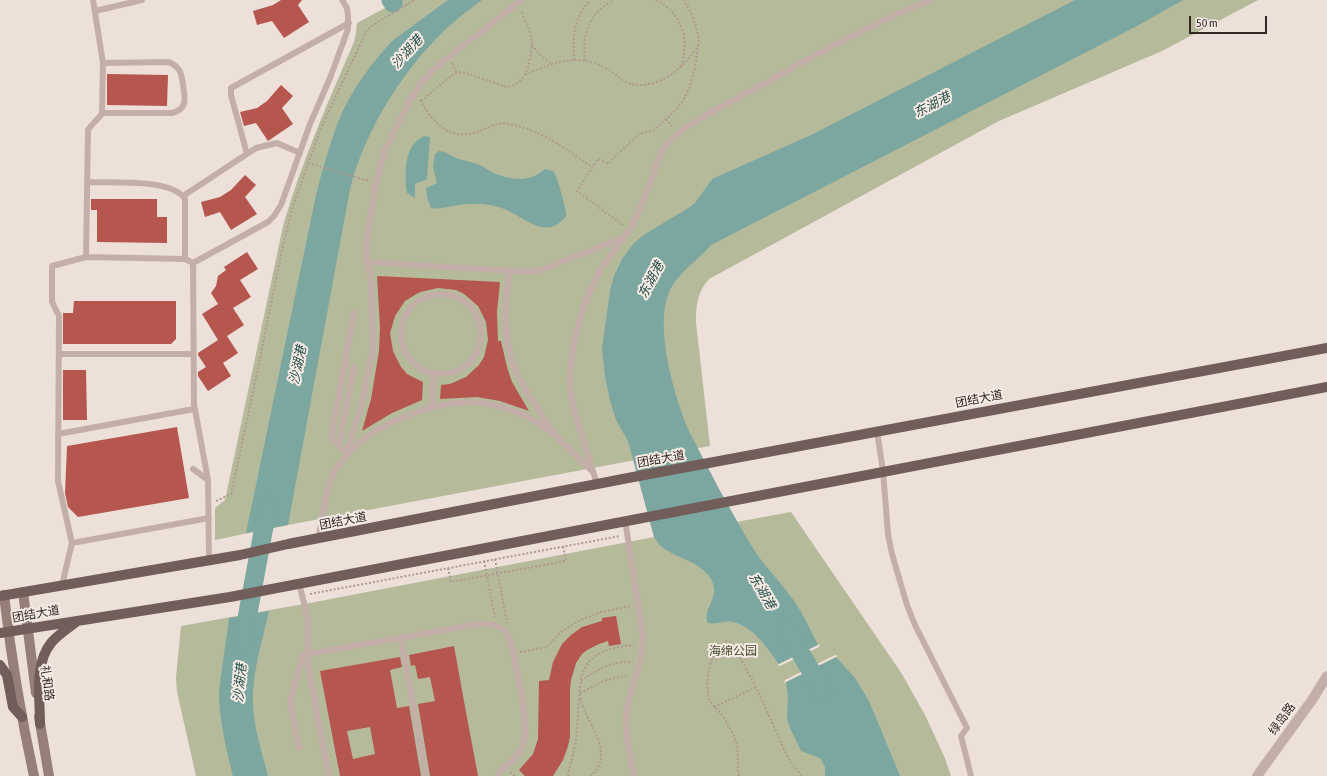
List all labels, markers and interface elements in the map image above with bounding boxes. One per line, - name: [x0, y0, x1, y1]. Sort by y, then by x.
- scale bar: [1191, 8, 1269, 34]
- text: 50 m: [1196, 16, 1218, 30]
- water label: 沙湖港: [388, 32, 426, 72]
- water label: 东湖港: [911, 89, 953, 121]
- water label: 东湖港: [635, 259, 667, 301]
- water label: 沙湖港: [286, 344, 310, 386]
- street label: 团结大道: [954, 387, 1004, 411]
- street label: 团结大道: [636, 448, 686, 470]
- street label: 团结大道: [318, 509, 368, 533]
- water label: 东湖港: [745, 570, 779, 612]
- street label: 团结大道: [11, 603, 61, 625]
- park label: 海绵公园: [709, 644, 757, 658]
- water label: 沙湖港: [231, 663, 249, 703]
- street label: 礼和路: [37, 664, 57, 702]
- street label: 绿岛路: [1266, 700, 1298, 738]

